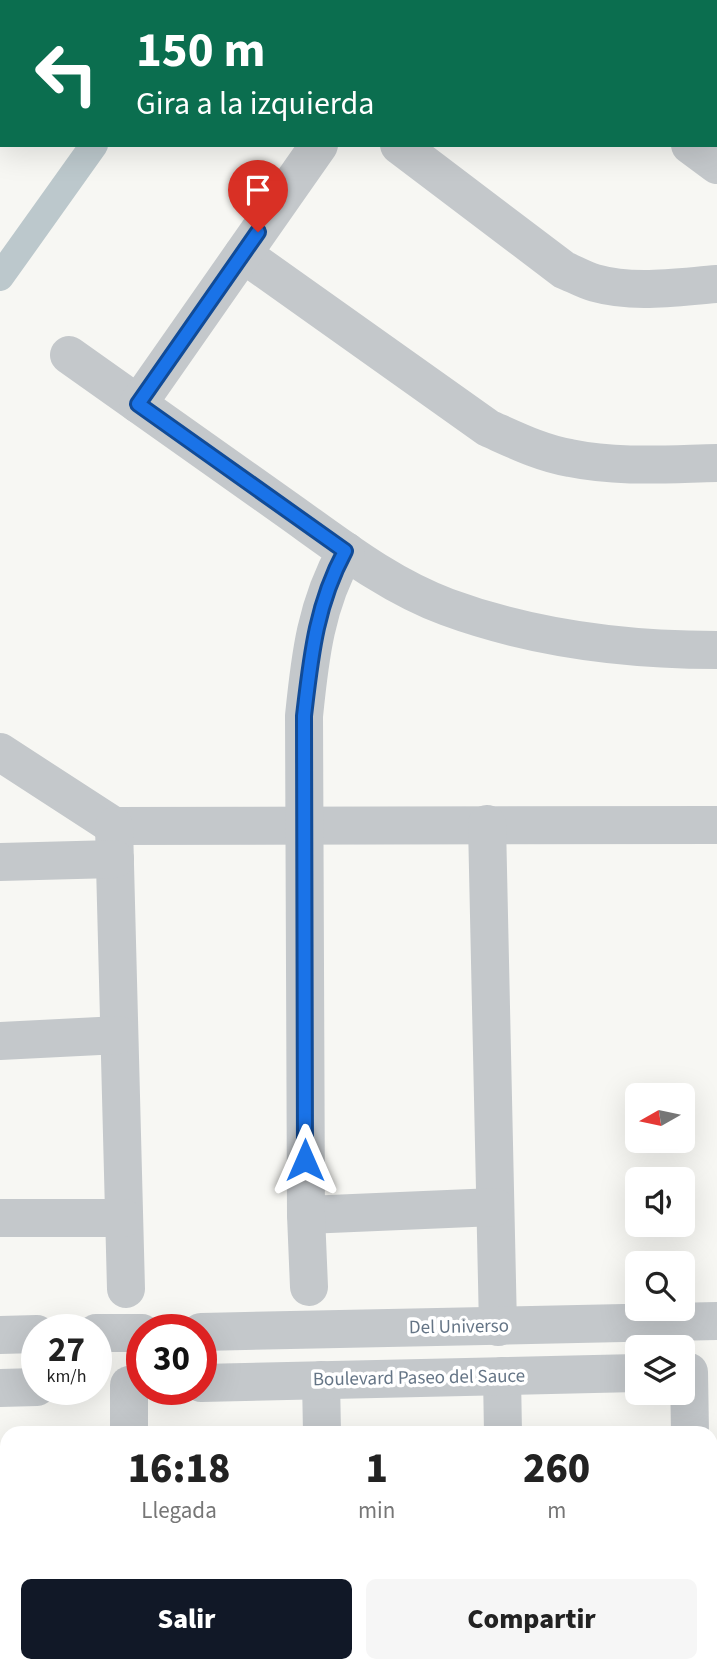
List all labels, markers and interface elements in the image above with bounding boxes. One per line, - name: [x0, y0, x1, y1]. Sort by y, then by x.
- text: 150 m: [136, 16, 265, 86]
- icon: left: [21, 28, 112, 119]
- text: Gira a la izquierda: [136, 81, 374, 127]
- pin: [228, 160, 288, 232]
- icon: arrive: [239, 171, 277, 209]
- north arrow: [625, 1083, 695, 1153]
- map controls: [625, 1083, 695, 1405]
- position arrow: [268, 1123, 342, 1197]
- button: sound: [625, 1167, 695, 1237]
- button: search: [625, 1251, 695, 1321]
- street label: Del Universo: [409, 1313, 509, 1341]
- speed limit sign: 30: [126, 1314, 217, 1405]
- text: 27: [48, 1325, 85, 1375]
- button: layers: [625, 1335, 695, 1405]
- street label: Boulevard Paseo del Sauce: [313, 1363, 525, 1393]
- text: km/h: [47, 1364, 86, 1389]
- text: 16:18: [128, 1439, 230, 1499]
- text: 1: [365, 1439, 388, 1499]
- text: 260: [523, 1439, 590, 1499]
- text: Llegada: [141, 1494, 217, 1527]
- text: min: [358, 1494, 395, 1527]
- text: m: [547, 1494, 566, 1527]
- button: Salir: [21, 1579, 352, 1659]
- button: Compartir: [366, 1579, 697, 1659]

